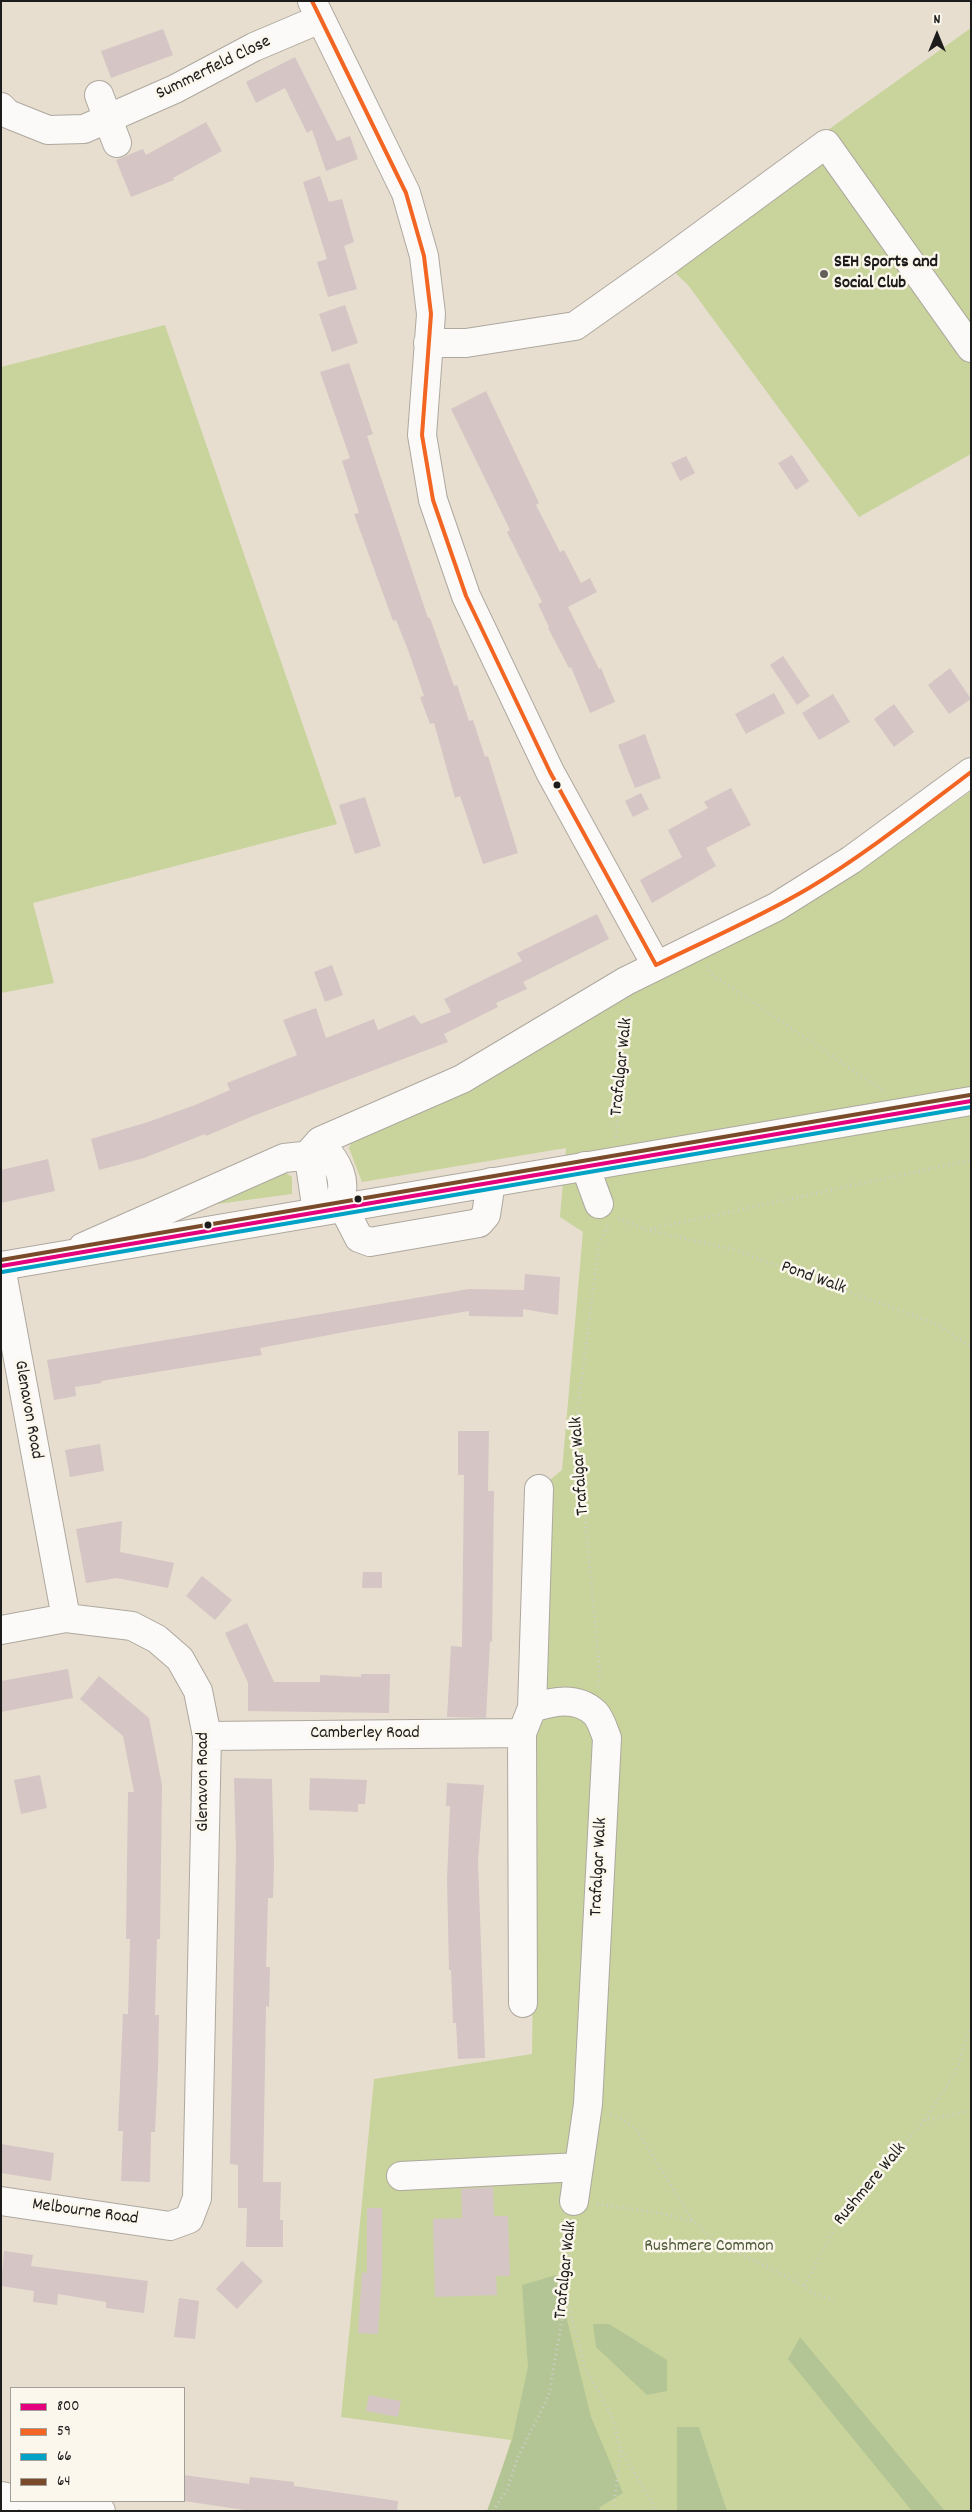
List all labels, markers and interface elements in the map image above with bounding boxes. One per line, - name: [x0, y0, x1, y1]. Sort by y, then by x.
- north arrow: [912, 10, 962, 60]
- text: N: [934, 10, 940, 30]
- street label: Summerfield Close: [153, 32, 275, 106]
- place label: SEH Sports and Social Club: [834, 253, 938, 296]
- marker: SEH Sports and Social Club: [818, 268, 830, 280]
- unlabelled marker: [552, 780, 562, 790]
- street label: Trafalgar Walk: [607, 1017, 639, 1117]
- unlabelled marker: [353, 1194, 363, 1204]
- unlabelled marker: [203, 1220, 213, 1230]
- street label: Pond Walk: [778, 1257, 848, 1301]
- street label: Glenavon Road: [8, 1359, 46, 1461]
- street label: Trafalgar Walk: [567, 1416, 595, 1516]
- street label: Camberley Road: [310, 1724, 420, 1746]
- street label: Glenavon Road: [194, 1732, 216, 1832]
- street label: Trafalgar Walk: [587, 1817, 613, 1917]
- street label: Rushmere Walk: [830, 2139, 912, 2231]
- street label: Melbourne Road: [31, 2195, 139, 2231]
- street label: Trafalgar Walk: [551, 2220, 583, 2320]
- park label: Rushmere Common: [644, 2237, 774, 2259]
- legend: [10, 2387, 185, 2502]
- text: 800: [57, 2396, 79, 2418]
- text: 59: [57, 2421, 71, 2443]
- text: 66: [57, 2446, 72, 2468]
- text: 64: [57, 2471, 71, 2493]

